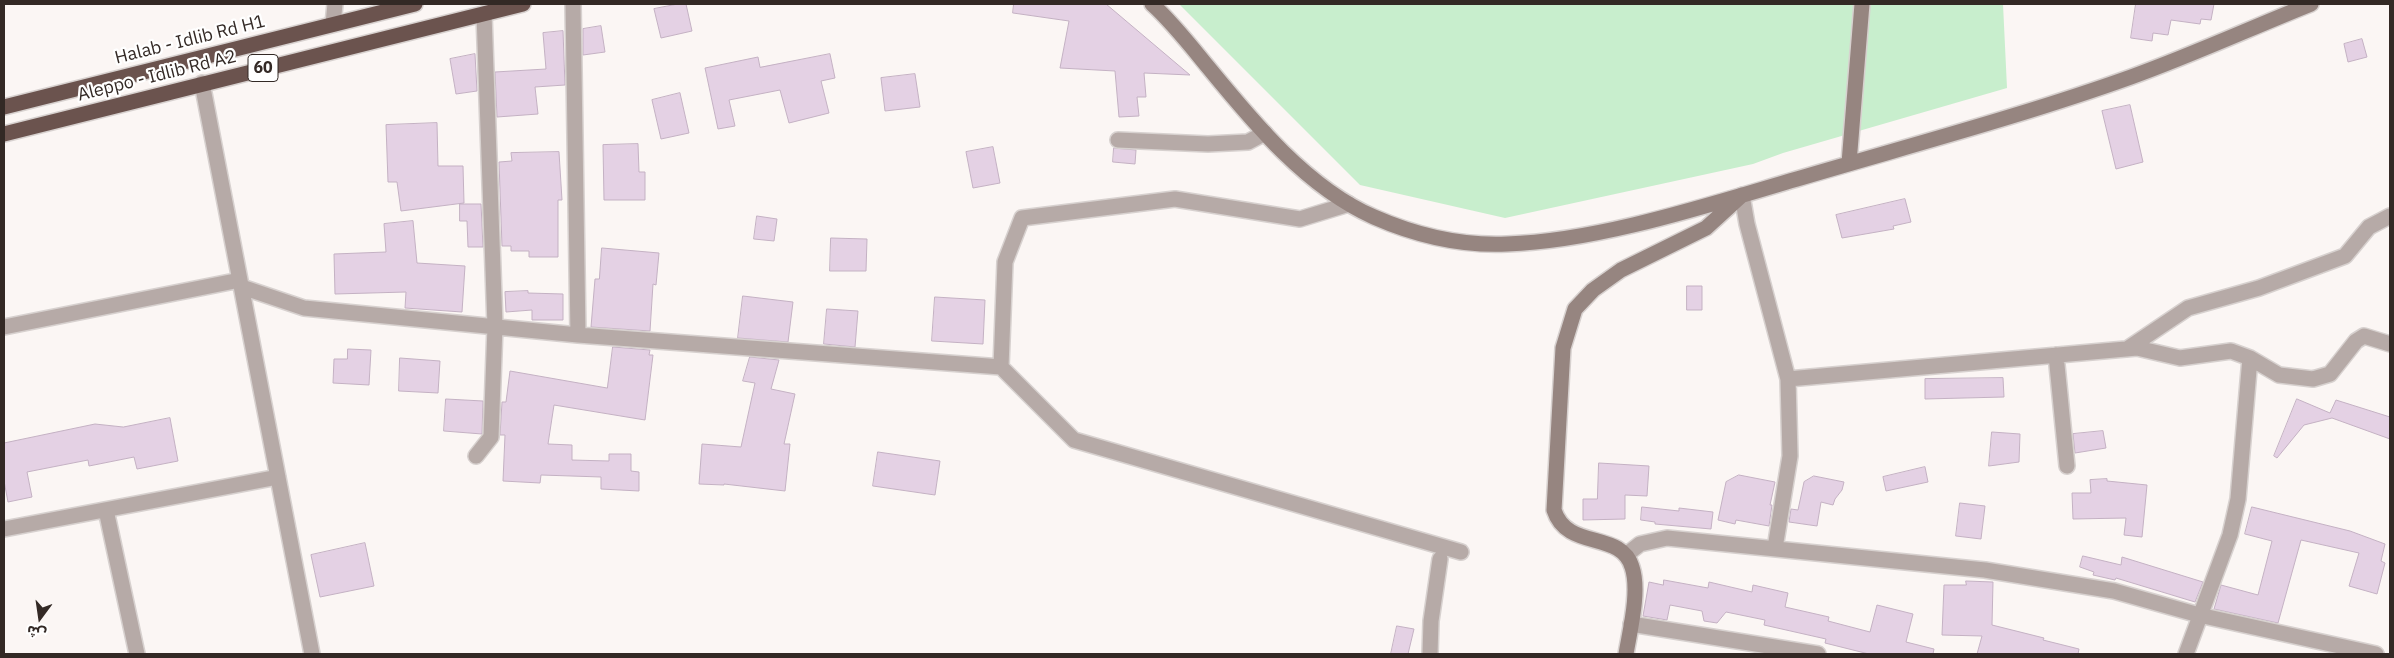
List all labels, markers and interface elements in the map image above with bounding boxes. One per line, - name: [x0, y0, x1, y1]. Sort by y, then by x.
- street label: Halab - Idlib Rd H1: [113, 11, 267, 69]
- street label: Aleppo - Idlib Rd A2: [75, 46, 239, 106]
- road number: 60: [248, 54, 278, 82]
- north arrow: [15, 593, 65, 643]
- text: ش: [25, 622, 48, 644]

